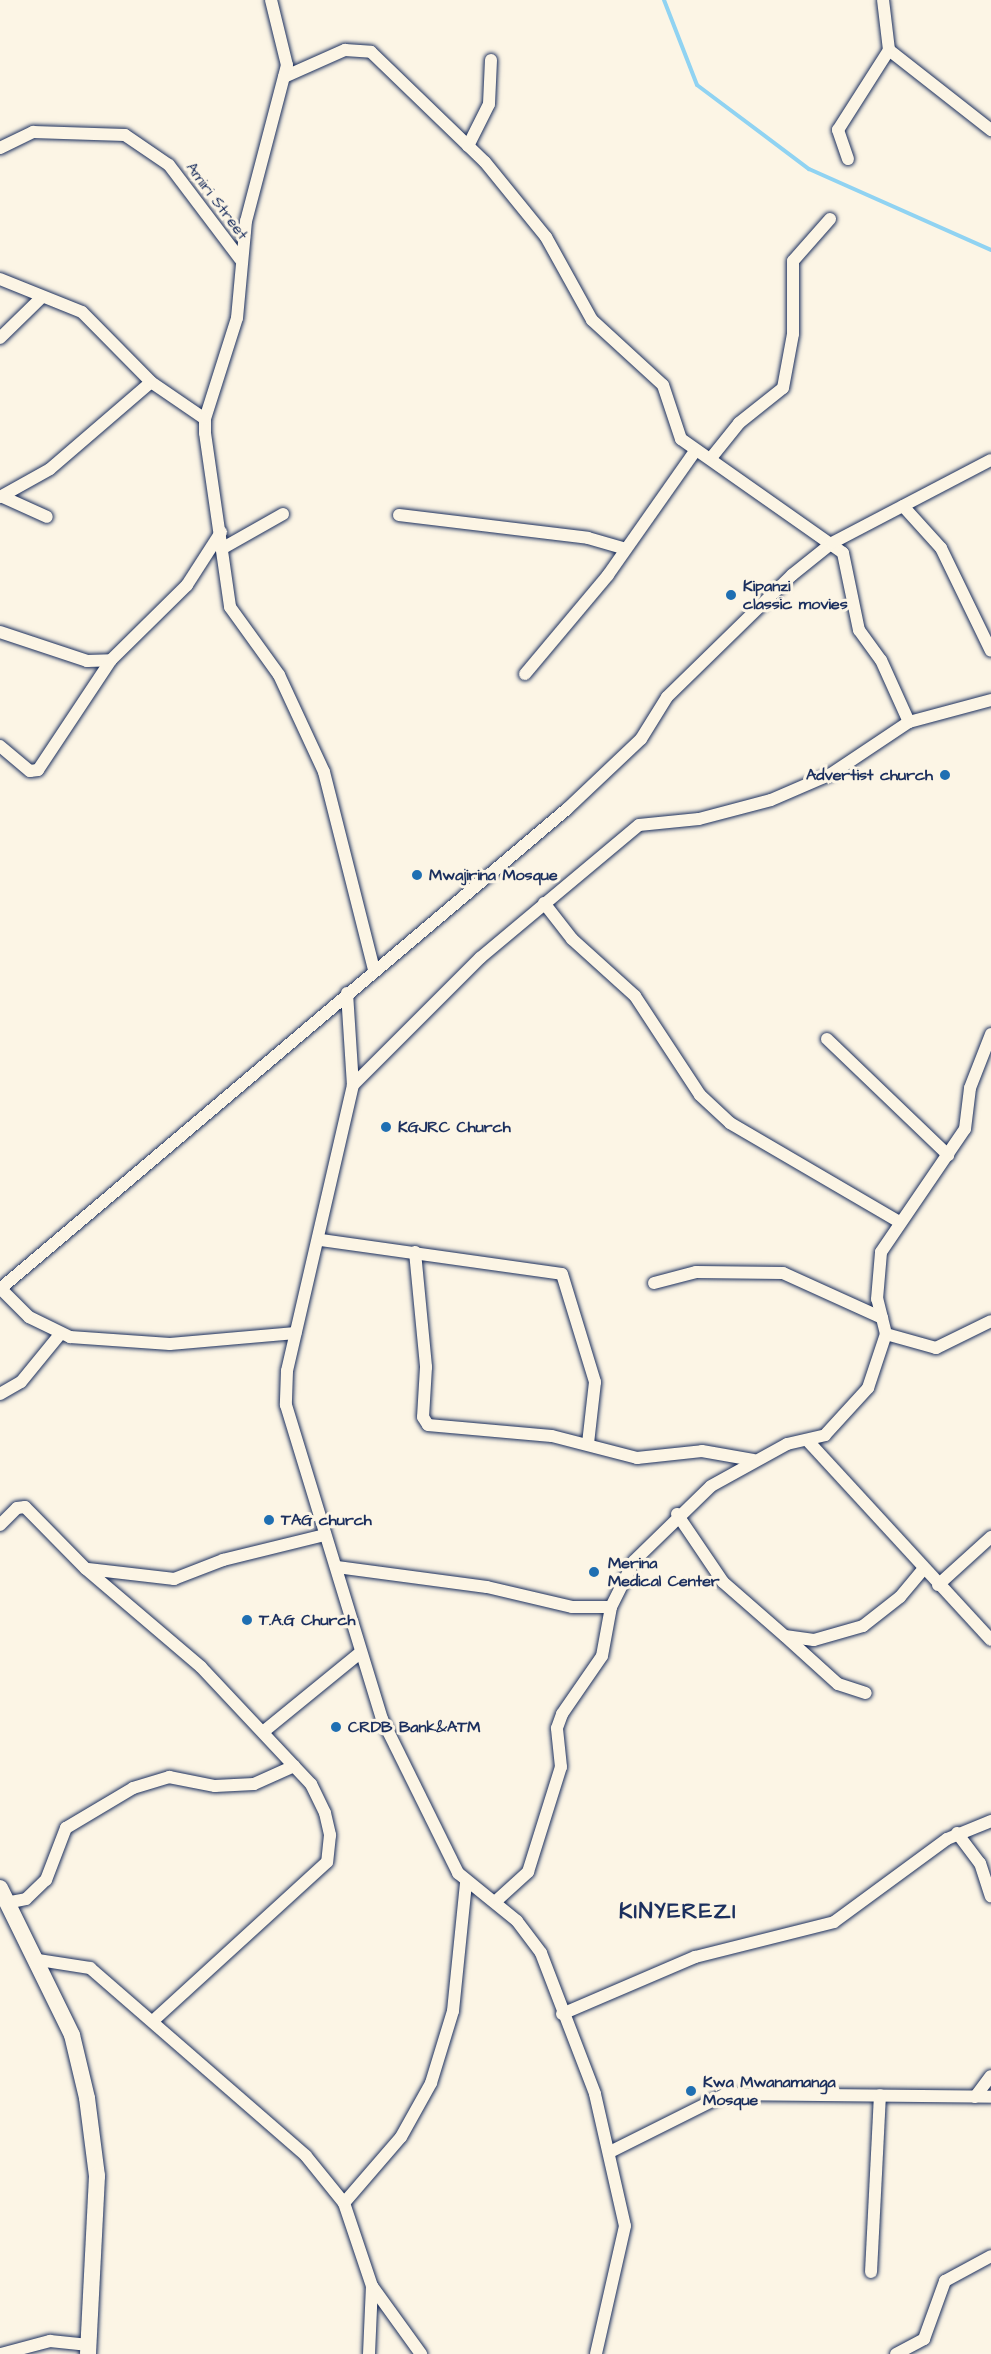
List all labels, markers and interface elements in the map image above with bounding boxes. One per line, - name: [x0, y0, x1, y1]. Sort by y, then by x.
- street label: Amiri Street: [182, 158, 252, 244]
- place label: Kipanzi classic movies: [743, 576, 848, 614]
- marker: Kipanzi classic movies: [724, 588, 738, 602]
- place label: Advertist church: [806, 765, 933, 785]
- marker: Advertist church: [938, 768, 952, 782]
- place label: Mwajirina Mosque: [429, 865, 558, 885]
- marker: Mwajirina Mosque: [410, 868, 424, 882]
- place label: KGJRC Church: [398, 1117, 511, 1137]
- marker: KGJRC Church: [379, 1120, 393, 1134]
- place label: TAG church: [281, 1510, 372, 1530]
- marker: TAG church: [262, 1513, 276, 1527]
- place label: Merina Medical Center: [608, 1553, 720, 1591]
- marker: Merina Medical Center: [585, 1563, 603, 1581]
- place label: T.A.G Church: [259, 1610, 355, 1630]
- marker: T.A.G Church: [240, 1613, 254, 1627]
- place label: CRDB Bank&ATM: [348, 1717, 480, 1737]
- marker: CRDB Bank&ATM: [329, 1720, 343, 1734]
- district label: KINYEREZI: [619, 1899, 737, 1925]
- place label: Kwa Mwanamanga Mosque: [703, 2072, 836, 2110]
- marker: Kwa Mwanamanga Mosque: [684, 2084, 698, 2098]

